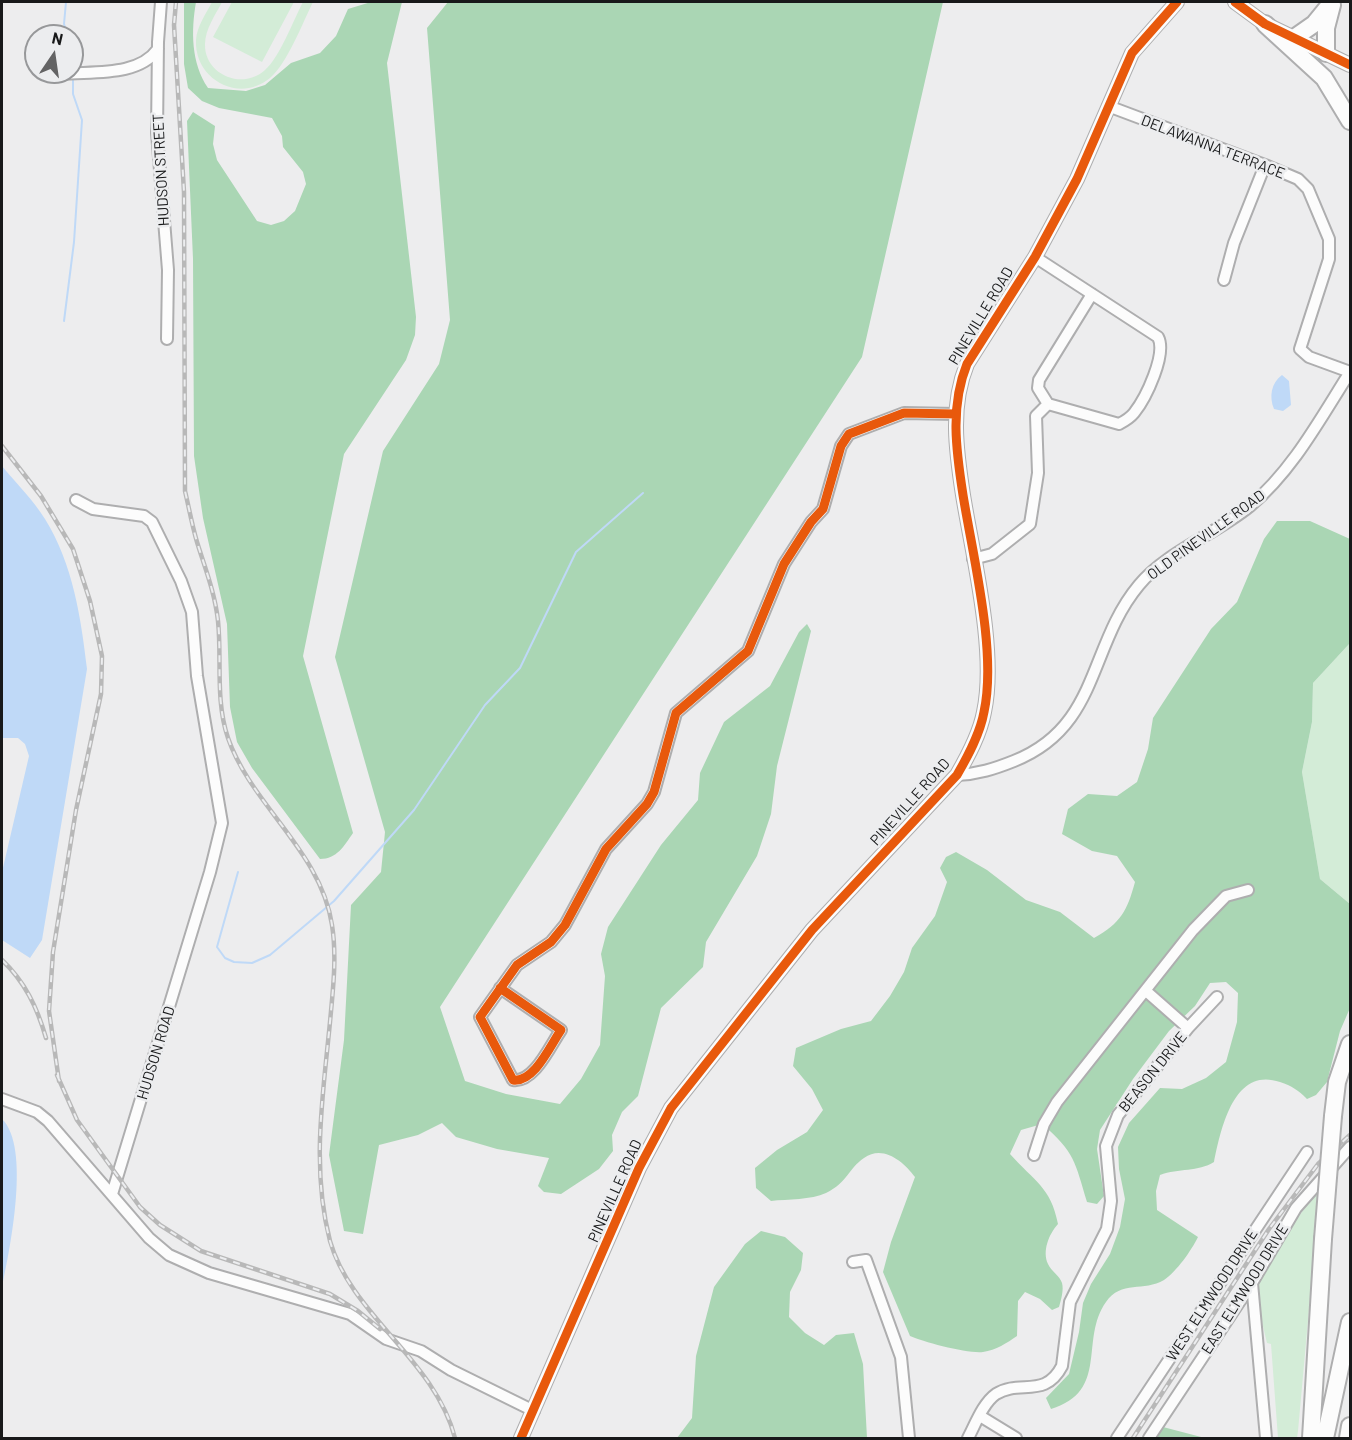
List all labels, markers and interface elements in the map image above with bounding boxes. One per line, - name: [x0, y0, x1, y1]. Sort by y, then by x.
- north arrow: [24, 24, 84, 84]
- text: N: [50, 27, 65, 48]
- street label: DELAWANNA TERRACE: [1139, 111, 1287, 183]
- street label: HUDSON STREET: [149, 113, 173, 227]
- street label: PINEVILLE ROAD: [945, 264, 1017, 368]
- street label: OLD PINEVILLE ROAD: [1144, 486, 1268, 584]
- street label: PINEVILLE ROAD: [866, 755, 954, 849]
- street label: HUDSON ROAD: [133, 1004, 179, 1102]
- street label: BEASON DRIVE: [1115, 1028, 1191, 1116]
- street label: PINEVILLE ROAD: [584, 1137, 646, 1245]
- street label: EAST ELMWOOD DRIVE: [1198, 1221, 1292, 1357]
- street label: WEST ELMWOOD DRIVE: [1162, 1225, 1262, 1365]

